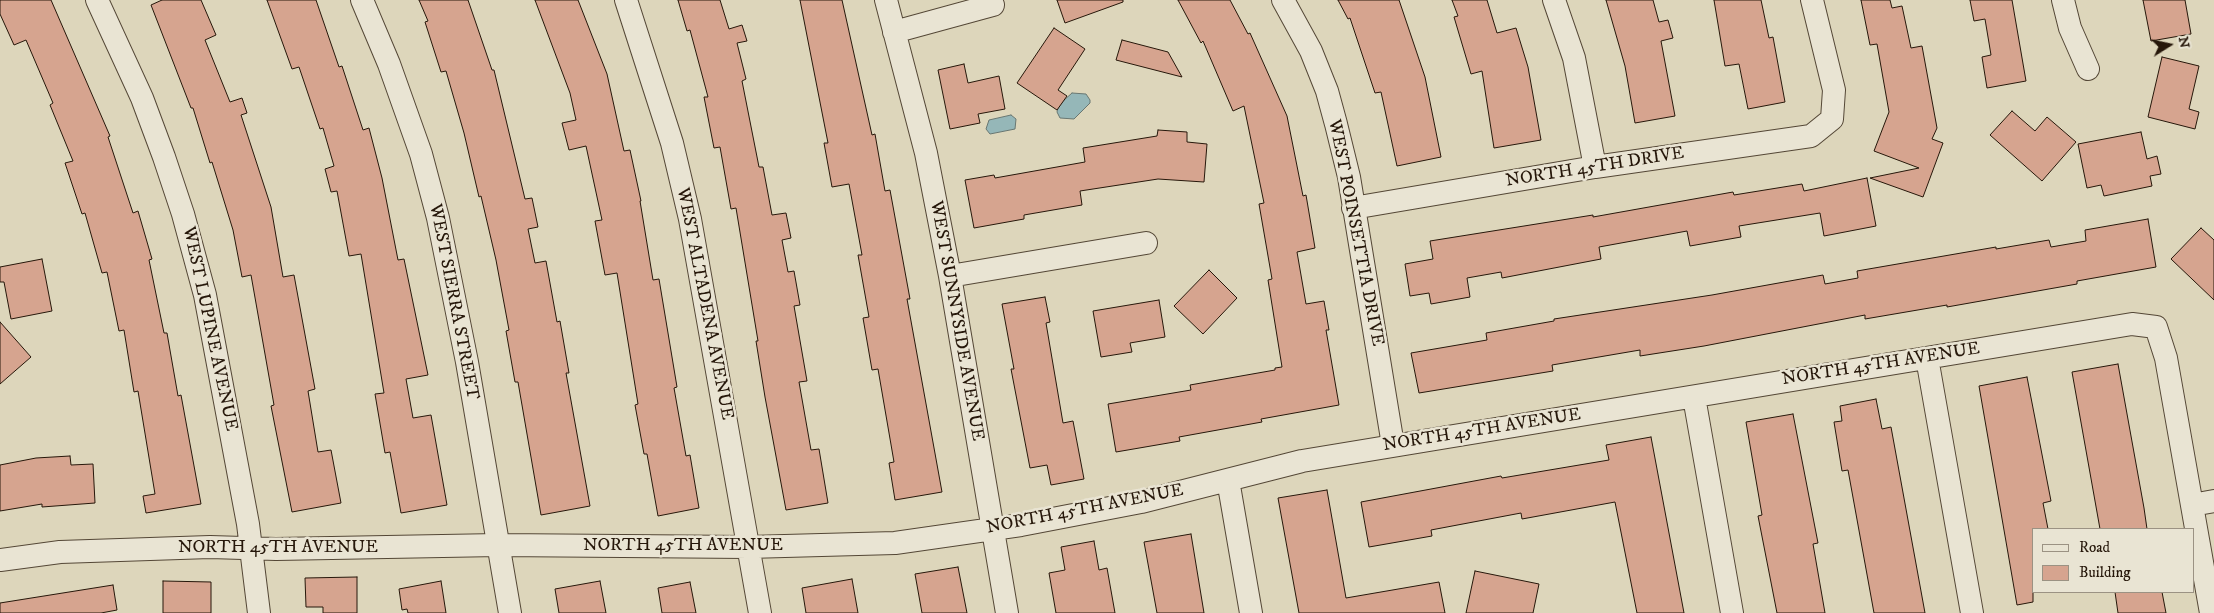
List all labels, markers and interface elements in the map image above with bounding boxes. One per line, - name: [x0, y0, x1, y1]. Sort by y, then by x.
- north arrow: [2144, 20, 2194, 70]
- text: N: [2174, 35, 2194, 50]
- street label: WEST POINSETTIA DRIVE: [1322, 118, 1388, 348]
- street label: NORTH 45TH DRIVE: [1504, 143, 1686, 193]
- street label: WEST ALTADENA AVENUE: [671, 186, 737, 422]
- street label: WEST SUNNYSIDE AVENUE: [924, 199, 988, 443]
- street label: WEST SIERRA STREET: [423, 202, 483, 402]
- street label: WEST LUPINE AVENUE: [177, 225, 241, 433]
- street label: NORTH 45TH AVENUE: [1780, 339, 1982, 391]
- street label: NORTH 45TH AVENUE: [1381, 405, 1583, 457]
- street label: NORTH 45TH AVENUE: [985, 480, 1185, 540]
- legend: [2032, 528, 2194, 593]
- street label: NORTH 45TH AVENUE: [583, 535, 783, 557]
- street label: NORTH 45TH AVENUE: [178, 537, 378, 559]
- text: Road: [2079, 538, 2110, 557]
- text: Building: [2079, 563, 2131, 582]

